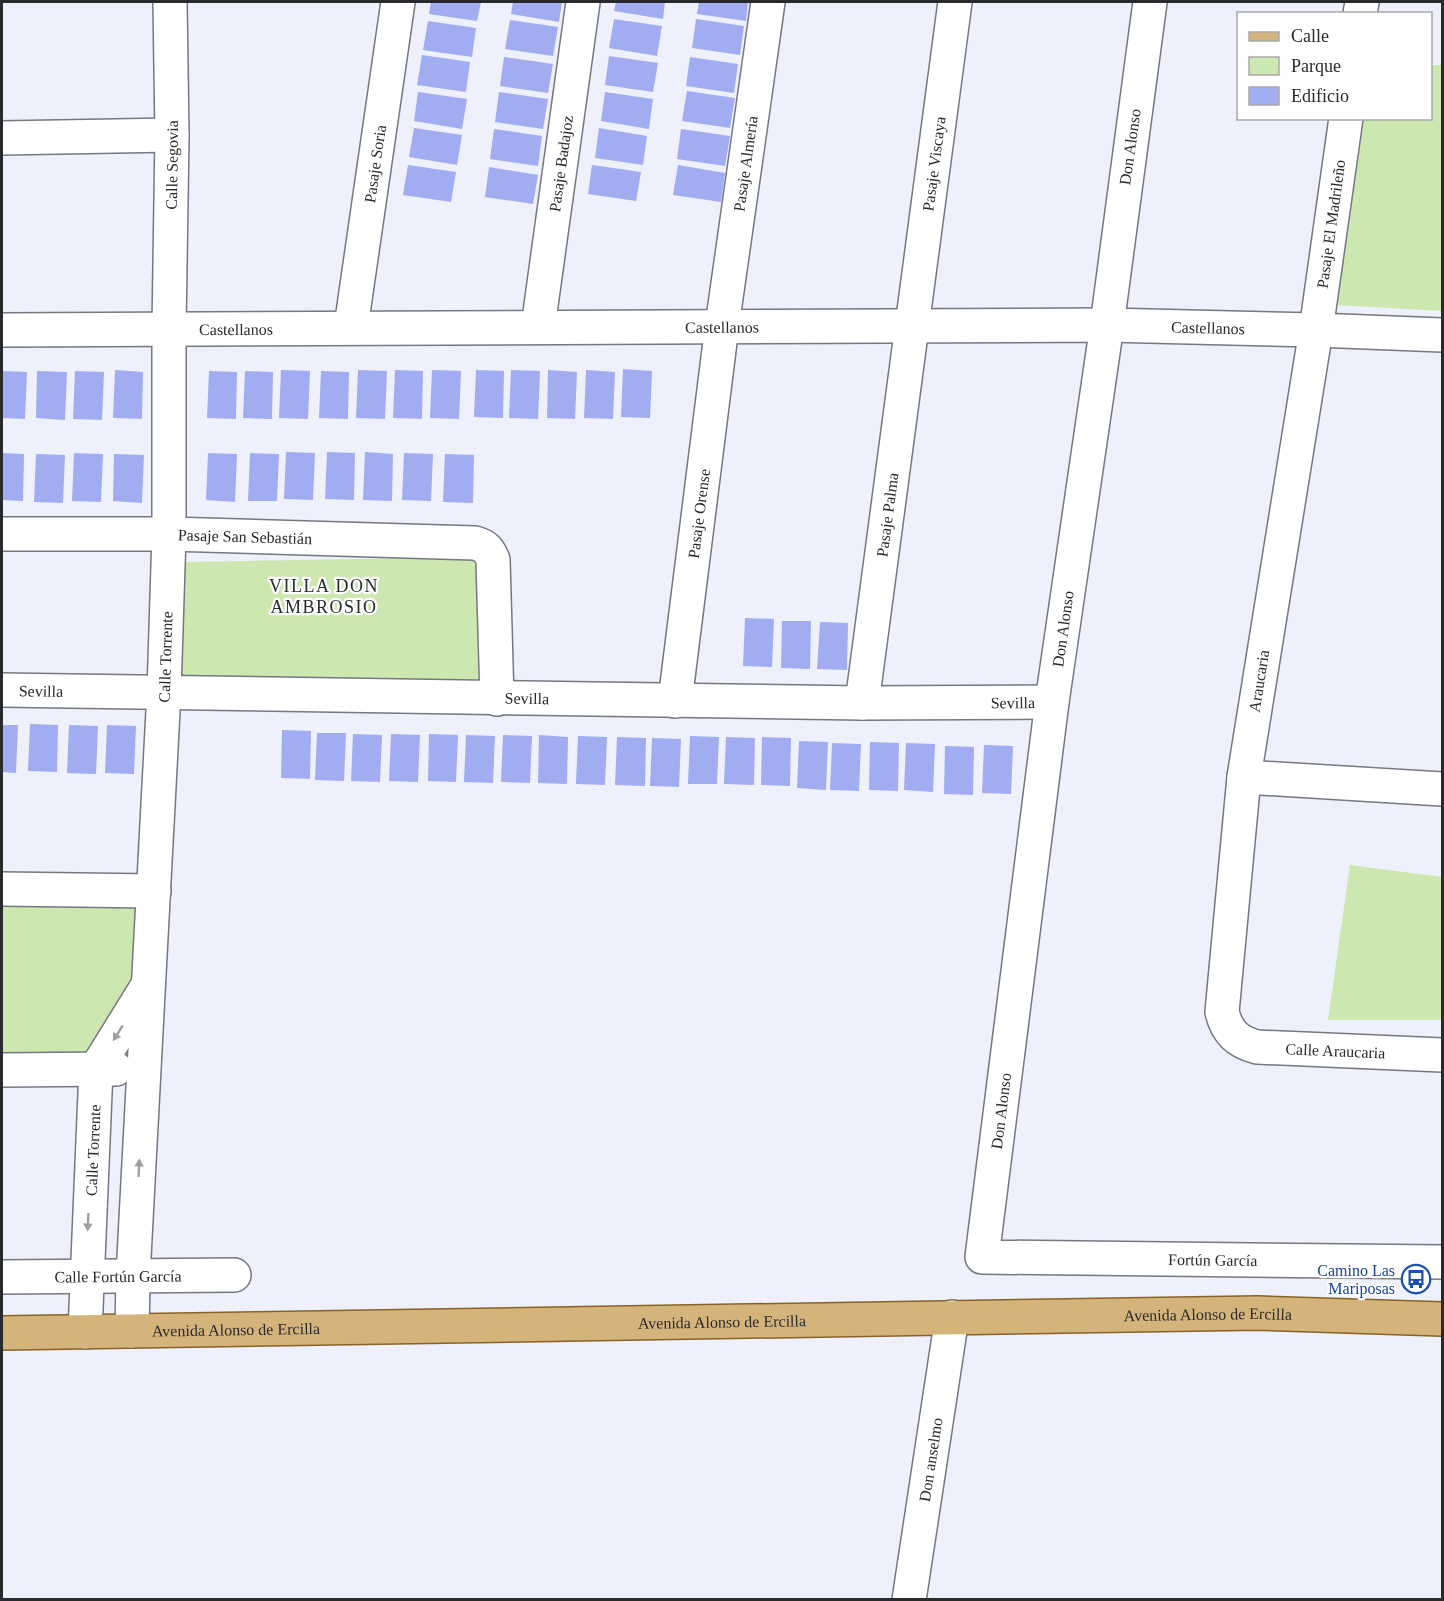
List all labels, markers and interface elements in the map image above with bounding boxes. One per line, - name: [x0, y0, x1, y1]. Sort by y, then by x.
- legend: [1237, 12, 1432, 120]
- text: Calle: [1291, 26, 1329, 46]
- text: Parque: [1291, 56, 1341, 76]
- text: Edificio: [1291, 86, 1349, 106]
- street label: Don Alonso: [1116, 108, 1144, 186]
- street label: Pasaje Badajoz: [546, 114, 576, 213]
- street label: Pasaje Almería: [730, 115, 760, 213]
- street label: Pasaje Viscaya: [919, 115, 948, 212]
- street label: Calle Segovia: [162, 120, 181, 210]
- street label: Pasaje Soria: [361, 124, 389, 204]
- street label: Pasaje El Madrileño: [1314, 159, 1349, 290]
- street label: Castellanos: [685, 318, 759, 335]
- street label: Castellanos: [1171, 318, 1245, 337]
- street label: Castellanos: [199, 320, 273, 338]
- street label: Pasaje Orense: [684, 468, 713, 559]
- street label: Pasaje Palma: [873, 471, 901, 558]
- street label: Pasaje San Sebastián: [178, 526, 312, 547]
- district label: VILLA DON AMBROSIO: [269, 576, 379, 617]
- street label: Don Alonso: [1049, 590, 1077, 668]
- street label: Calle Torrente: [155, 611, 175, 703]
- street label: Araucaria: [1246, 649, 1272, 713]
- street label: Sevilla: [19, 682, 63, 699]
- street label: Sevilla: [505, 689, 549, 707]
- street label: Sevilla: [991, 694, 1035, 711]
- one-way arrow: [113, 1025, 124, 1041]
- street label: Calle Araucaria: [1285, 1040, 1386, 1061]
- street label: Don Alonso: [988, 1072, 1014, 1150]
- street label: Calle Torrente: [82, 1104, 103, 1196]
- one-way arrow: [135, 1158, 144, 1177]
- one-way arrow: [84, 1212, 93, 1231]
- street label: Fortún García: [1168, 1251, 1258, 1268]
- place label: Camino Las Mariposas: [1317, 1262, 1395, 1298]
- bus stop icon: Camino Las Mariposas: [1400, 1263, 1432, 1295]
- street label: Calle Fortún García: [54, 1267, 182, 1285]
- street label: Avenida Alonso de Ercilla: [1124, 1304, 1292, 1324]
- street label: Avenida Alonso de Ercilla: [638, 1312, 806, 1331]
- street label: Avenida Alonso de Ercilla: [152, 1319, 320, 1339]
- street label: Don anselmo: [916, 1416, 945, 1503]

